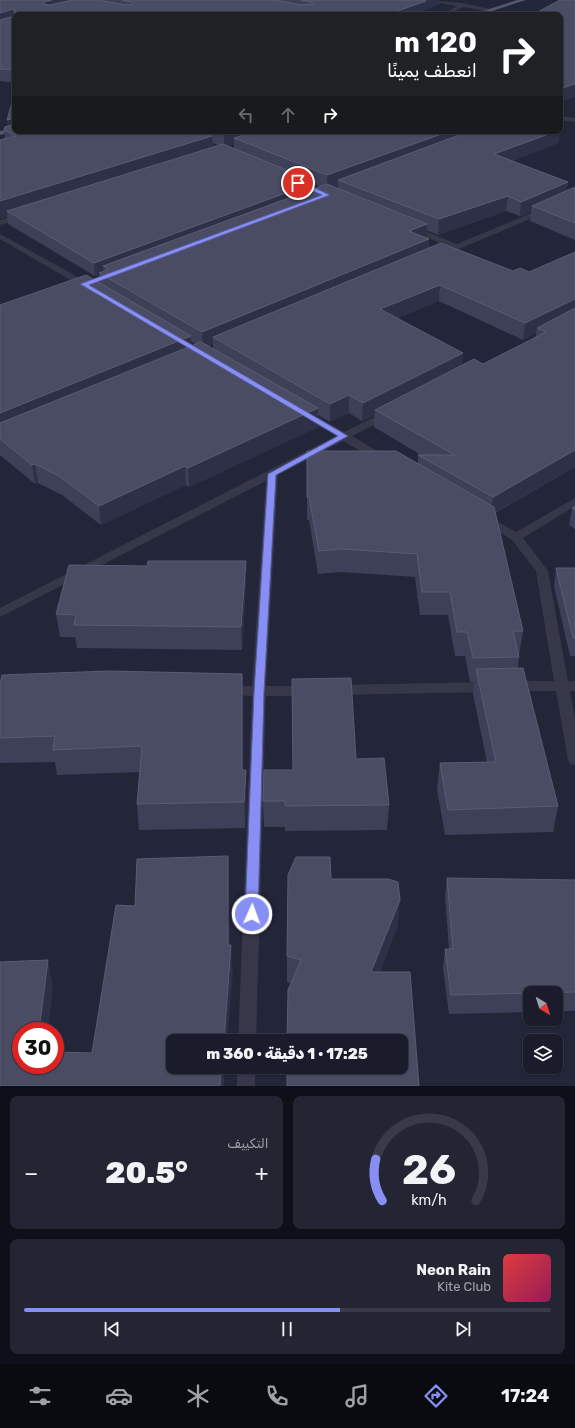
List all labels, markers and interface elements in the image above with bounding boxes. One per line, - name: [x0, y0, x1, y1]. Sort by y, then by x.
- text: 120 m: [394, 26, 477, 59]
- icon: right: [491, 28, 543, 80]
- text: انعطف يمينًا: [387, 60, 477, 82]
- icon: left: [235, 104, 257, 126]
- icon: ahead: [277, 104, 299, 126]
- icon: right: [319, 104, 341, 126]
- pin: [281, 166, 315, 200]
- icon: arrive: [287, 172, 309, 194]
- position arrow: [231, 893, 273, 935]
- north arrow: [523, 986, 563, 1026]
- map controls: [523, 986, 563, 1074]
- speed limit sign: 30: [12, 1022, 64, 1074]
- button: layers: [523, 1034, 563, 1074]
- text: 17:25 · 1 دقيقة · 360 m: [206, 1045, 368, 1063]
- text: التكييف: [227, 1136, 269, 1151]
- text: 26: [402, 1144, 456, 1193]
- text: 20.5°: [105, 1155, 188, 1191]
- text: −: [24, 1160, 38, 1187]
- text: +: [255, 1160, 268, 1187]
- text: km/h: [411, 1191, 447, 1208]
- text: Neon Rain: [416, 1261, 491, 1279]
- text: Kite Club: [437, 1279, 491, 1294]
- icon: previous: [101, 1318, 123, 1340]
- icon: pause: [276, 1318, 298, 1340]
- icon: next: [452, 1318, 474, 1340]
- icon: filters: [26, 1382, 54, 1410]
- icon: car: [105, 1382, 133, 1410]
- icon: climate: [184, 1382, 212, 1410]
- icon: phone: [263, 1382, 291, 1410]
- icon: music: [343, 1382, 371, 1410]
- icon: directions: [422, 1382, 450, 1410]
- text: 17:24: [501, 1385, 549, 1407]

